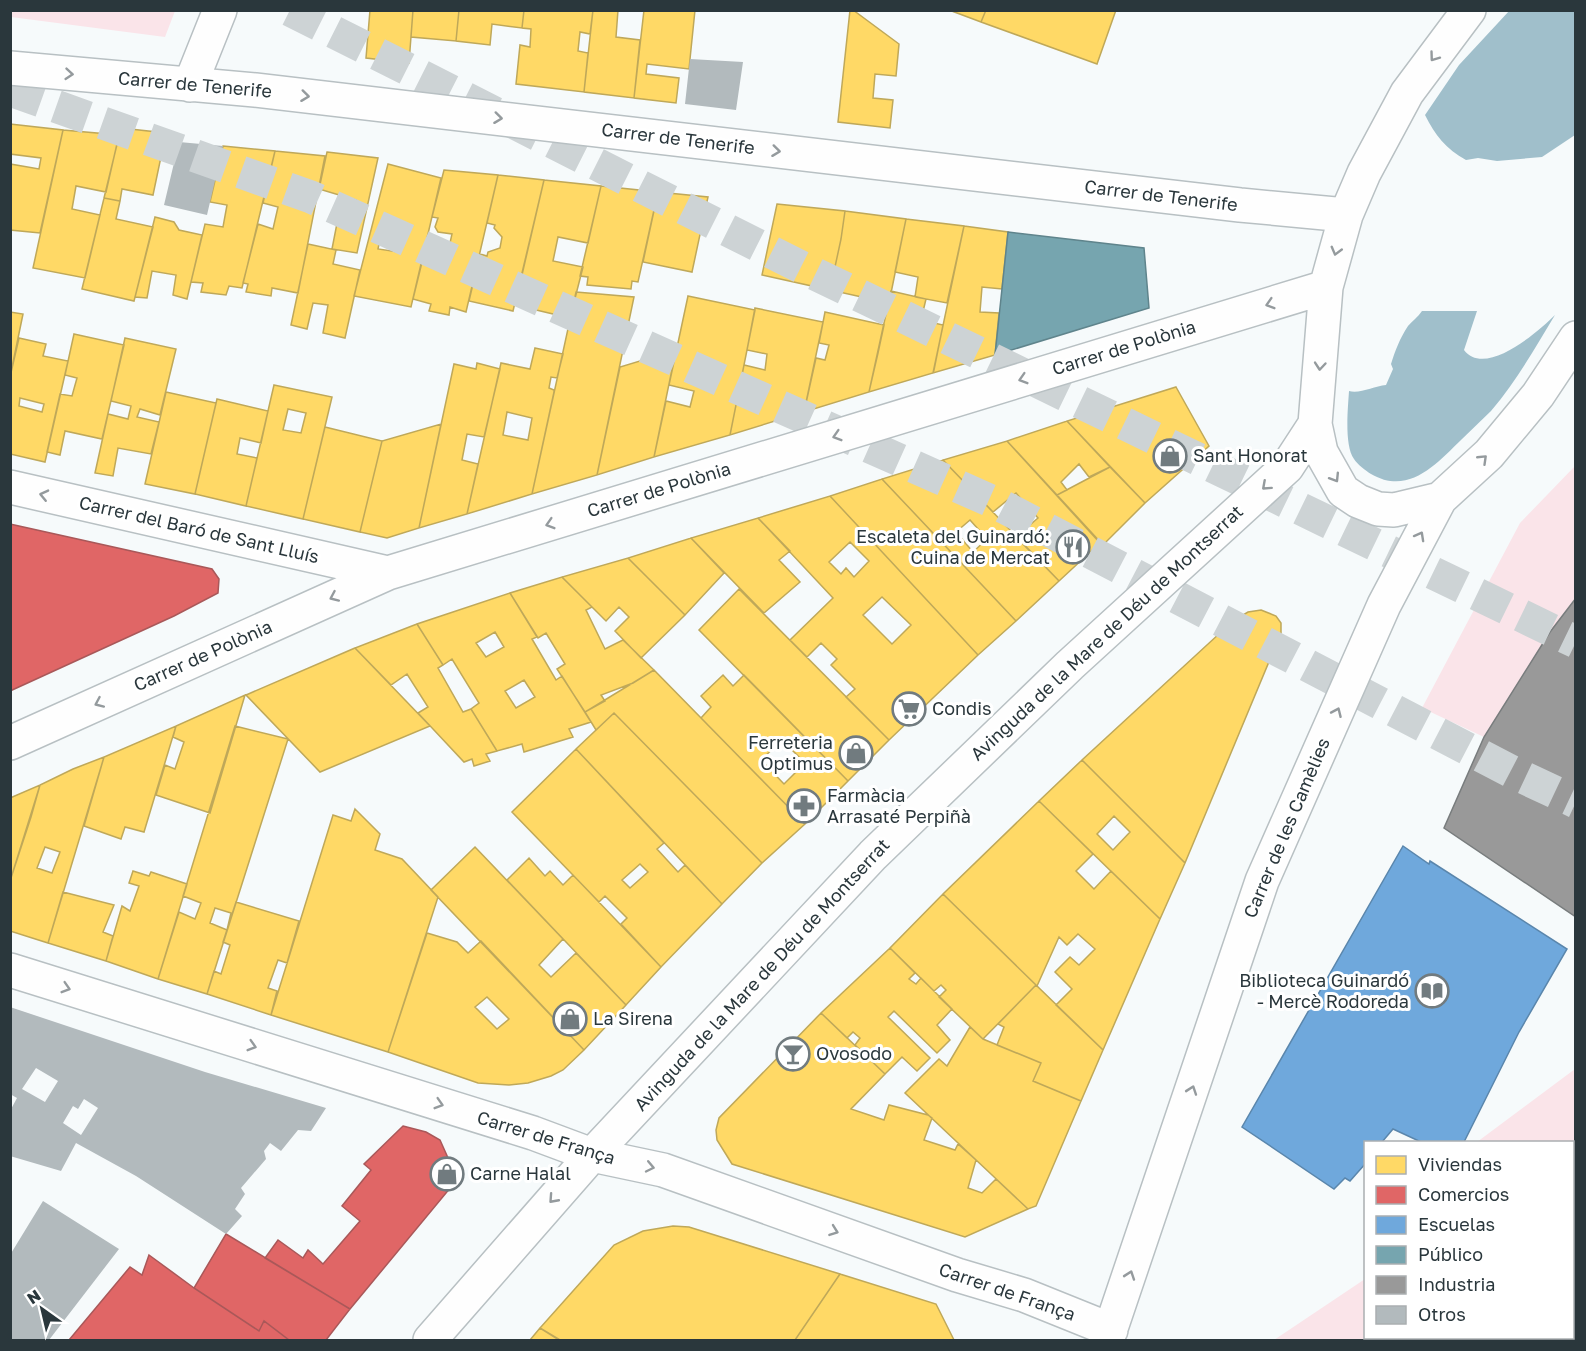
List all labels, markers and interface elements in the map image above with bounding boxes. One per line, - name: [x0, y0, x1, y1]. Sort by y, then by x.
- one-way arrow: [1430, 50, 1441, 61]
- street label: Carrer de Tenerife: [117, 66, 273, 102]
- one-way arrow: [64, 67, 73, 80]
- one-way arrow: [300, 89, 309, 102]
- one-way arrow: [494, 112, 503, 124]
- street label: Carrer de Tenerife: [600, 118, 756, 158]
- one-way arrow: [771, 144, 780, 156]
- street label: Carrer de Tenerife: [1083, 175, 1239, 215]
- one-way arrow: [1331, 245, 1343, 256]
- one-way arrow: [1265, 297, 1276, 309]
- street label: Carrer de Polònia: [1049, 315, 1198, 379]
- one-way arrow: [1314, 362, 1327, 371]
- one-way arrow: [1018, 372, 1029, 384]
- one-way arrow: [832, 429, 843, 441]
- shop icon: Sant Honorat: [1152, 438, 1188, 474]
- place label: Sant Honorat: [1193, 444, 1308, 466]
- one-way arrow: [1476, 455, 1486, 466]
- street label: Carrer de Polònia: [584, 457, 733, 521]
- one-way arrow: [1328, 471, 1339, 482]
- one-way arrow: [1262, 479, 1273, 490]
- one-way arrow: [39, 489, 49, 502]
- street label: Carrer del Baró de Sant Lluís: [77, 491, 321, 567]
- street label: Avinguda de la Mare de Déu de Montserrat: [966, 500, 1247, 765]
- one-way arrow: [545, 517, 556, 529]
- place label: Escaleta del Guinardó: Cuina de Mercat: [856, 525, 1050, 568]
- restaurant icon: Escaleta del Guinardó: Cuina de Mercat: [1055, 529, 1091, 565]
- one-way arrow: [1413, 532, 1424, 542]
- one-way arrow: [330, 590, 341, 602]
- street label: Carrer de Polònia: [130, 615, 275, 695]
- supermarket icon: Condis: [891, 691, 927, 727]
- one-way arrow: [94, 696, 105, 708]
- place label: Condis: [932, 697, 992, 719]
- one-way arrow: [1329, 707, 1341, 718]
- place label: Ferreteria Optimus: [748, 731, 833, 774]
- street label: Carrer de les Camèlies: [1238, 734, 1334, 921]
- shop icon: Ferreteria Optimus: [838, 735, 874, 771]
- place label: Farmàcia Arrasaté Perpiñà: [827, 784, 971, 827]
- pharmacy icon: Farmàcia Arrasaté Perpiñà: [786, 788, 822, 824]
- street label: Avinguda de la Mare de Déu de Montserrat: [629, 834, 894, 1115]
- place label: Biblioteca Guinardó - Mercè Rodoreda: [1239, 969, 1409, 1012]
- library icon: Biblioteca Guinardó - Mercè Rodoreda: [1414, 973, 1450, 1009]
- one-way arrow: [60, 981, 71, 993]
- shop icon: La Sirena: [552, 1001, 588, 1037]
- place label: La Sirena: [593, 1007, 673, 1029]
- bar icon: Ovosodo: [775, 1036, 811, 1072]
- one-way arrow: [247, 1039, 257, 1051]
- place label: Ovosodo: [816, 1042, 892, 1064]
- one-way arrow: [1184, 1085, 1197, 1096]
- one-way arrow: [433, 1097, 444, 1109]
- street label: Carrer de França: [475, 1106, 618, 1168]
- legend: [1364, 1141, 1574, 1339]
- text: Viviendas: [1418, 1153, 1502, 1175]
- shop icon: Carne Halal: [429, 1156, 465, 1192]
- one-way arrow: [644, 1160, 654, 1173]
- place label: Carne Halal: [470, 1162, 571, 1184]
- text: Comercios: [1418, 1183, 1509, 1205]
- one-way arrow: [549, 1192, 560, 1203]
- text: Escuelas: [1418, 1213, 1495, 1235]
- one-way arrow: [828, 1224, 839, 1237]
- text: Público: [1418, 1243, 1483, 1265]
- street label: Carrer de França: [936, 1257, 1079, 1325]
- one-way arrow: [1123, 1270, 1135, 1281]
- text: Industria: [1418, 1273, 1495, 1295]
- north arrow: [12, 1279, 72, 1339]
- text: N: [23, 1285, 44, 1308]
- text: Otros: [1418, 1303, 1466, 1325]

